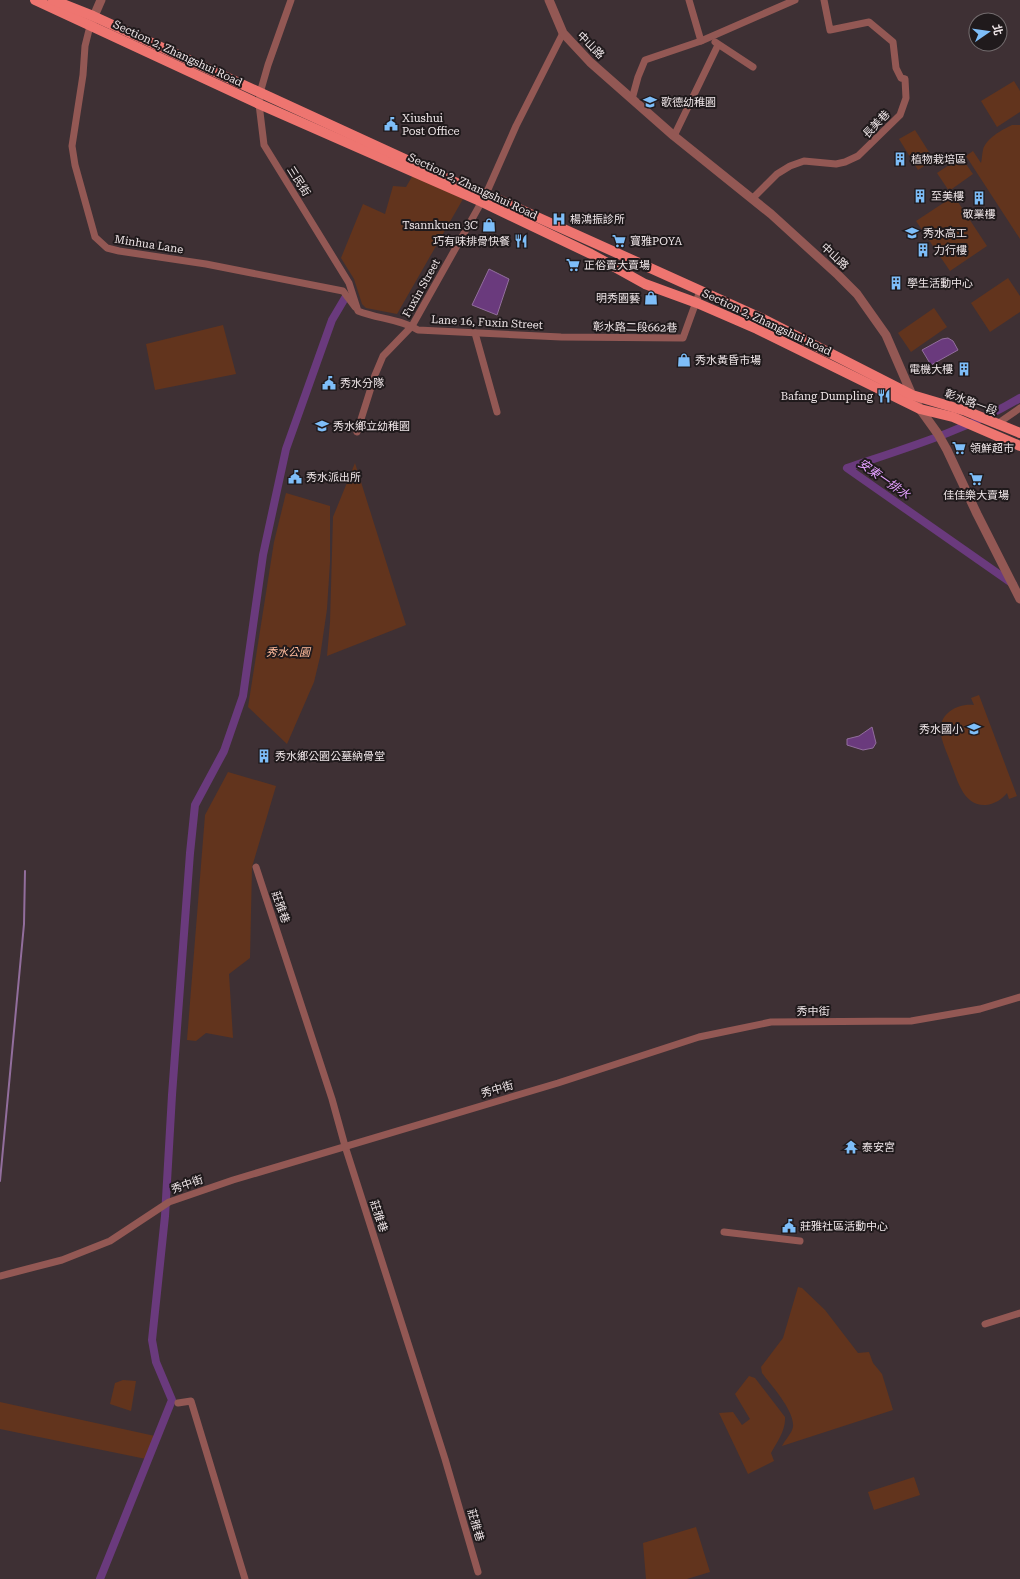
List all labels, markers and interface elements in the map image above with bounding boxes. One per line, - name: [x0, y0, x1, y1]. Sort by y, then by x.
- north arrow: [968, 12, 1008, 52]
- street label: Section 2, Zhangshui Road: [111, 18, 244, 89]
- text: 北: [990, 23, 1005, 37]
- street label: 中山路: [574, 29, 607, 62]
- school or university icon: 歌德幼稚園: [642, 94, 658, 110]
- place label: 歌德幼稚園: [661, 96, 716, 109]
- street label: 長美巷: [860, 108, 892, 141]
- place label: Xiushui Post Office: [402, 112, 460, 138]
- public building icon: Xiushui Post Office: [383, 116, 399, 132]
- street label: Section 2, Zhangshui Road: [406, 151, 539, 222]
- building icon: 植物栽培區: [892, 151, 908, 167]
- place label: 植物栽培區: [911, 153, 966, 166]
- street label: 三民街: [284, 164, 313, 199]
- building icon: 至美樓: [912, 188, 928, 204]
- place label: 至美樓: [931, 190, 964, 203]
- building icon: 敬業樓: [971, 190, 987, 206]
- place label: 敬業樓: [963, 208, 996, 221]
- hospital icon: 楊鴻振診所: [551, 211, 567, 227]
- place label: 楊鴻振診所: [570, 213, 625, 226]
- shop icon: Tsannkuen 3C: [481, 217, 497, 233]
- place label: Tsannkuen 3C: [402, 219, 478, 232]
- school or university icon: 秀水高工: [904, 225, 920, 241]
- place label: 秀水高工: [923, 227, 967, 240]
- street label: Minhua Lane: [114, 233, 184, 256]
- restaurant icon: 巧有味排骨快餐: [513, 233, 529, 249]
- supermarket icon: 寶雅POYA: [611, 233, 627, 249]
- place label: 巧有味排骨快餐: [433, 235, 510, 248]
- place label: 寶雅POYA: [630, 235, 683, 248]
- street label: 中山路: [818, 240, 851, 272]
- building icon: 力行樓: [915, 242, 931, 258]
- place label: 力行樓: [934, 244, 967, 257]
- street label: Fuxin Street: [400, 257, 443, 320]
- supermarket icon: 正俗賣大賣場: [565, 257, 581, 273]
- place label: 正俗賣大賣場: [584, 259, 650, 272]
- building icon: 學生活動中心: [888, 275, 904, 291]
- place label: 學生活動中心: [907, 277, 973, 290]
- street label: Section 2, Zhangshui Road: [700, 287, 833, 358]
- shop icon: 明秀園藝: [643, 290, 659, 306]
- place label: 明秀園藝: [596, 292, 640, 305]
- street label: Lane 16, Fuxin Street: [431, 313, 543, 332]
- street label: 彰水路二段662巷: [593, 320, 677, 335]
- shop icon: 秀水黃昏市場: [676, 352, 692, 368]
- place label: 秀水黃昏市場: [695, 354, 761, 367]
- building icon: 電機大樓: [956, 361, 972, 377]
- place label: 電機大樓: [909, 363, 953, 376]
- public building icon: 秀水分隊: [321, 375, 337, 391]
- place label: 秀水分隊: [340, 377, 384, 390]
- street label: 彰水路一段: [943, 387, 999, 418]
- restaurant icon: Bafang Dumpling: [876, 388, 892, 404]
- place label: Bafang Dumpling: [781, 390, 874, 403]
- school or university icon: 秀水鄉立幼稚園: [314, 418, 330, 434]
- place label: 秀水鄉立幼稚園: [333, 420, 410, 433]
- supermarket icon: 領鮮超市: [951, 440, 967, 456]
- place label: 領鮮超市: [970, 442, 1014, 455]
- water label: 安東一排水: [855, 456, 913, 503]
- public building icon: 秀水派出所: [287, 469, 303, 485]
- place label: 秀水派出所: [306, 471, 361, 484]
- supermarket icon: 佳佳樂大賣場: [968, 471, 984, 487]
- place label: 佳佳樂大賣場: [943, 489, 1009, 502]
- park label: 秀水公園: [266, 646, 312, 659]
- school or university icon: 秀水國小: [966, 721, 982, 737]
- place label: 秀水國小: [919, 723, 963, 736]
- building icon: 秀水鄉公園公墓納骨堂: [256, 748, 272, 764]
- place label: 秀水鄉公園公墓納骨堂: [275, 750, 385, 763]
- street label: 莊雅巷: [269, 889, 292, 925]
- street label: 秀中街: [797, 1005, 830, 1018]
- street label: 秀中街: [479, 1079, 515, 1100]
- temple icon: 泰安宮: [843, 1139, 859, 1155]
- place label: 泰安宮: [862, 1141, 895, 1154]
- street label: 秀中街: [169, 1173, 205, 1196]
- street label: 莊雅巷: [367, 1198, 390, 1234]
- public building icon: 莊雅社區活動中心: [781, 1218, 797, 1234]
- place label: 莊雅社區活動中心: [800, 1220, 888, 1233]
- street label: 莊雅巷: [465, 1507, 486, 1543]

